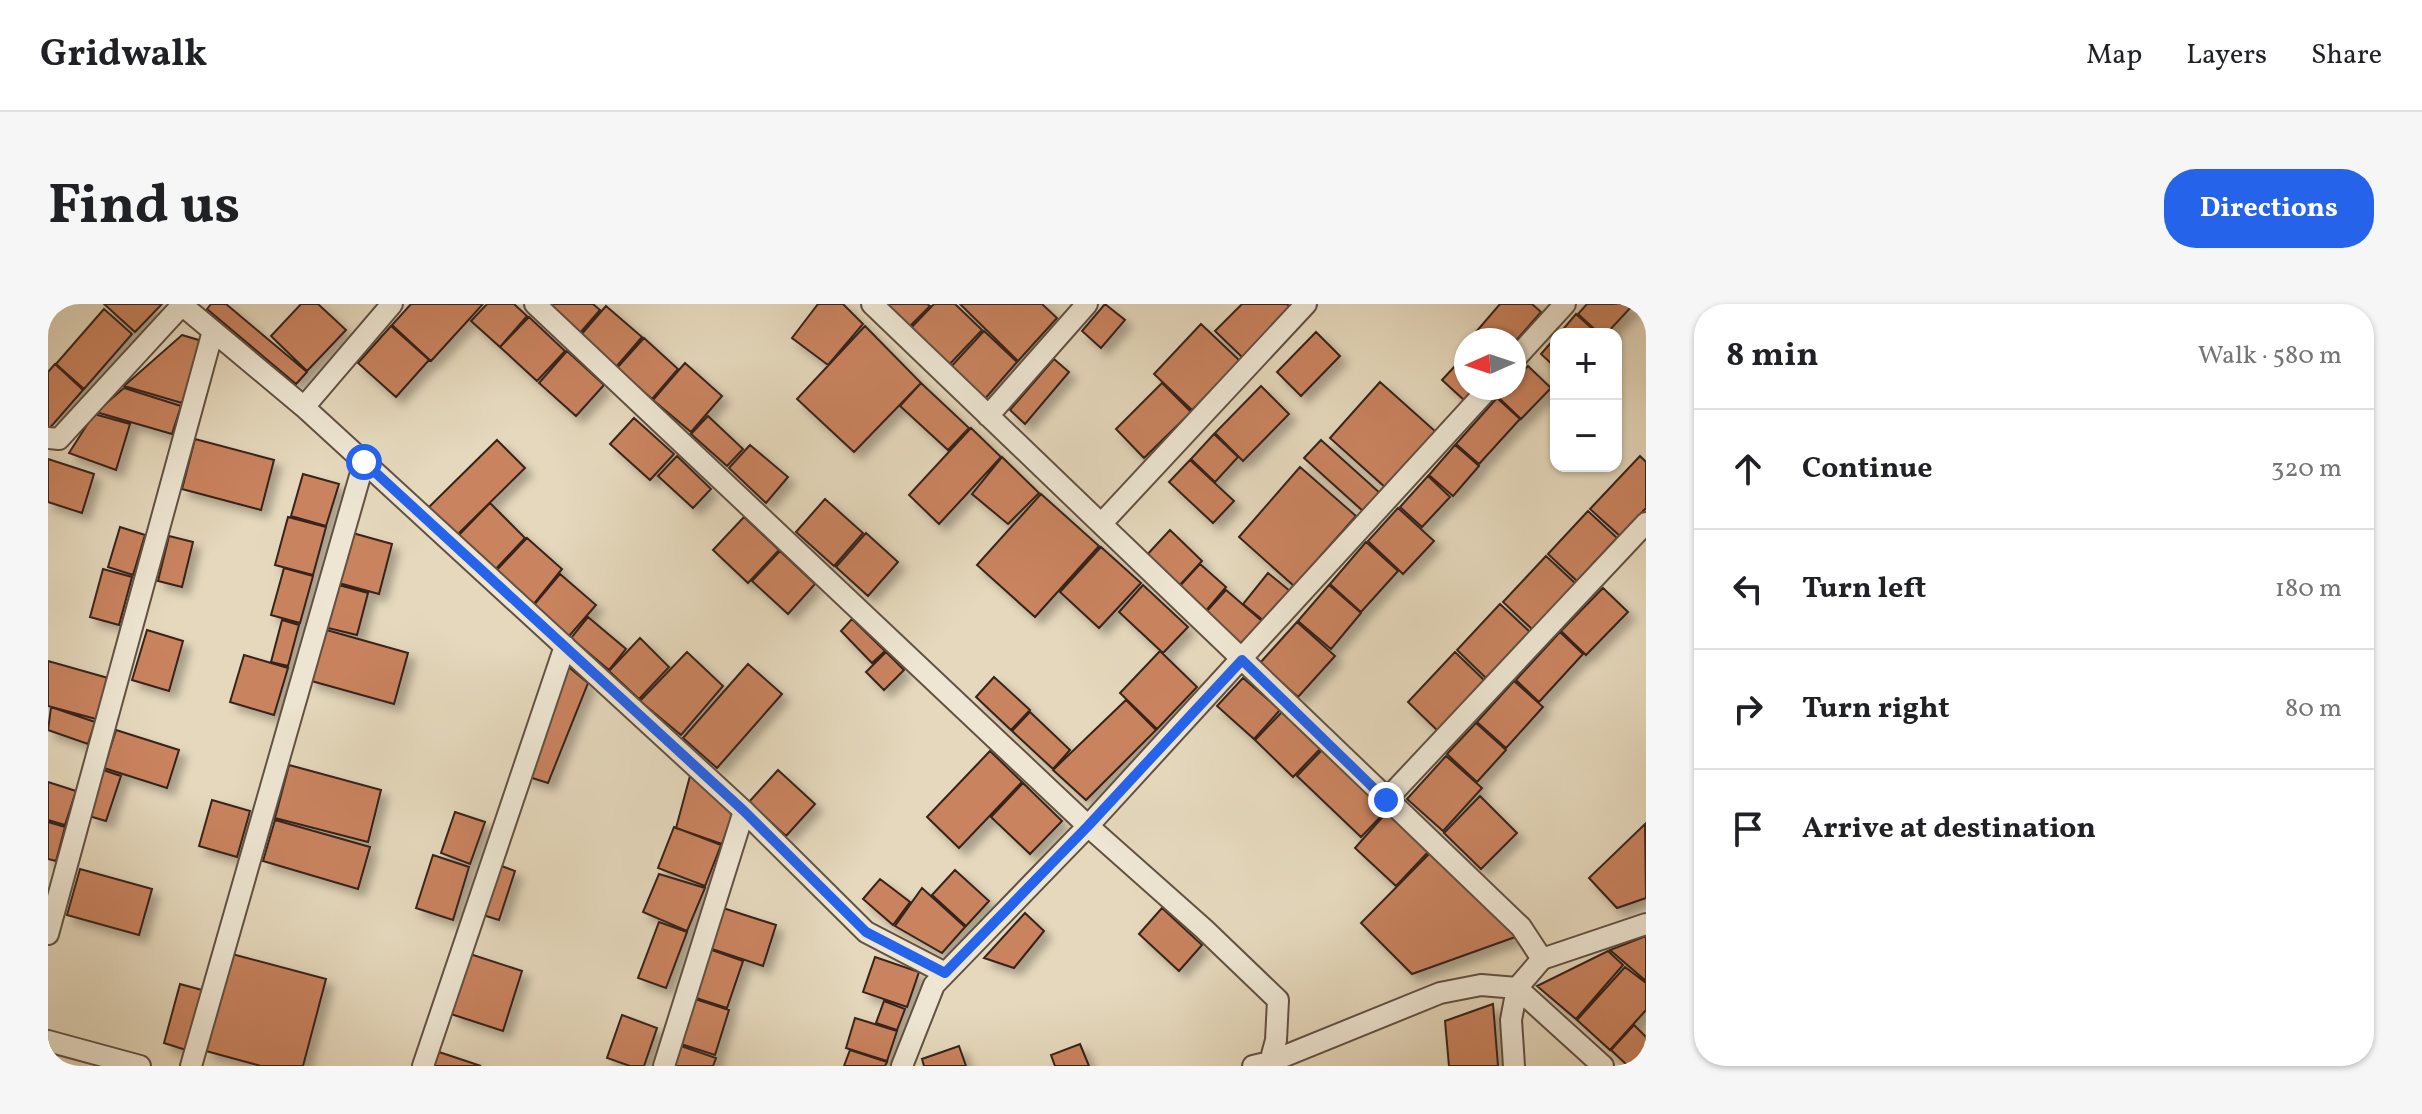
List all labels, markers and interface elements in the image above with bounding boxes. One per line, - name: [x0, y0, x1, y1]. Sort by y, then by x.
- text: Gridwalk: [40, 29, 207, 82]
- text: Map: [2086, 36, 2142, 75]
- text: Layers: [2186, 36, 2267, 75]
- text: Share: [2311, 36, 2382, 75]
- text: Find us: [48, 169, 240, 247]
- button: Directions: [2164, 169, 2374, 248]
- north arrow: [1454, 328, 1526, 400]
- map controls: [1550, 328, 1622, 472]
- button: +: [1550, 328, 1622, 400]
- text: 8 min: [1726, 333, 1819, 380]
- text: Walk · 580 m: [2198, 338, 2342, 374]
- button: −: [1550, 400, 1622, 472]
- route start: [346, 444, 382, 480]
- icon: ahead: [1726, 447, 1770, 491]
- text: Continue: [1802, 448, 1933, 490]
- text: 320 m: [2271, 451, 2342, 487]
- icon: left: [1726, 567, 1770, 611]
- text: Turn left: [1802, 568, 1926, 610]
- text: 180 m: [2275, 571, 2342, 607]
- icon: right: [1726, 687, 1770, 731]
- text: Turn right: [1802, 688, 1950, 730]
- text: 80 m: [2285, 691, 2342, 727]
- route end: [1368, 782, 1404, 818]
- icon: arrive: [1726, 807, 1770, 851]
- text: Arrive at destination: [1802, 808, 2096, 850]

